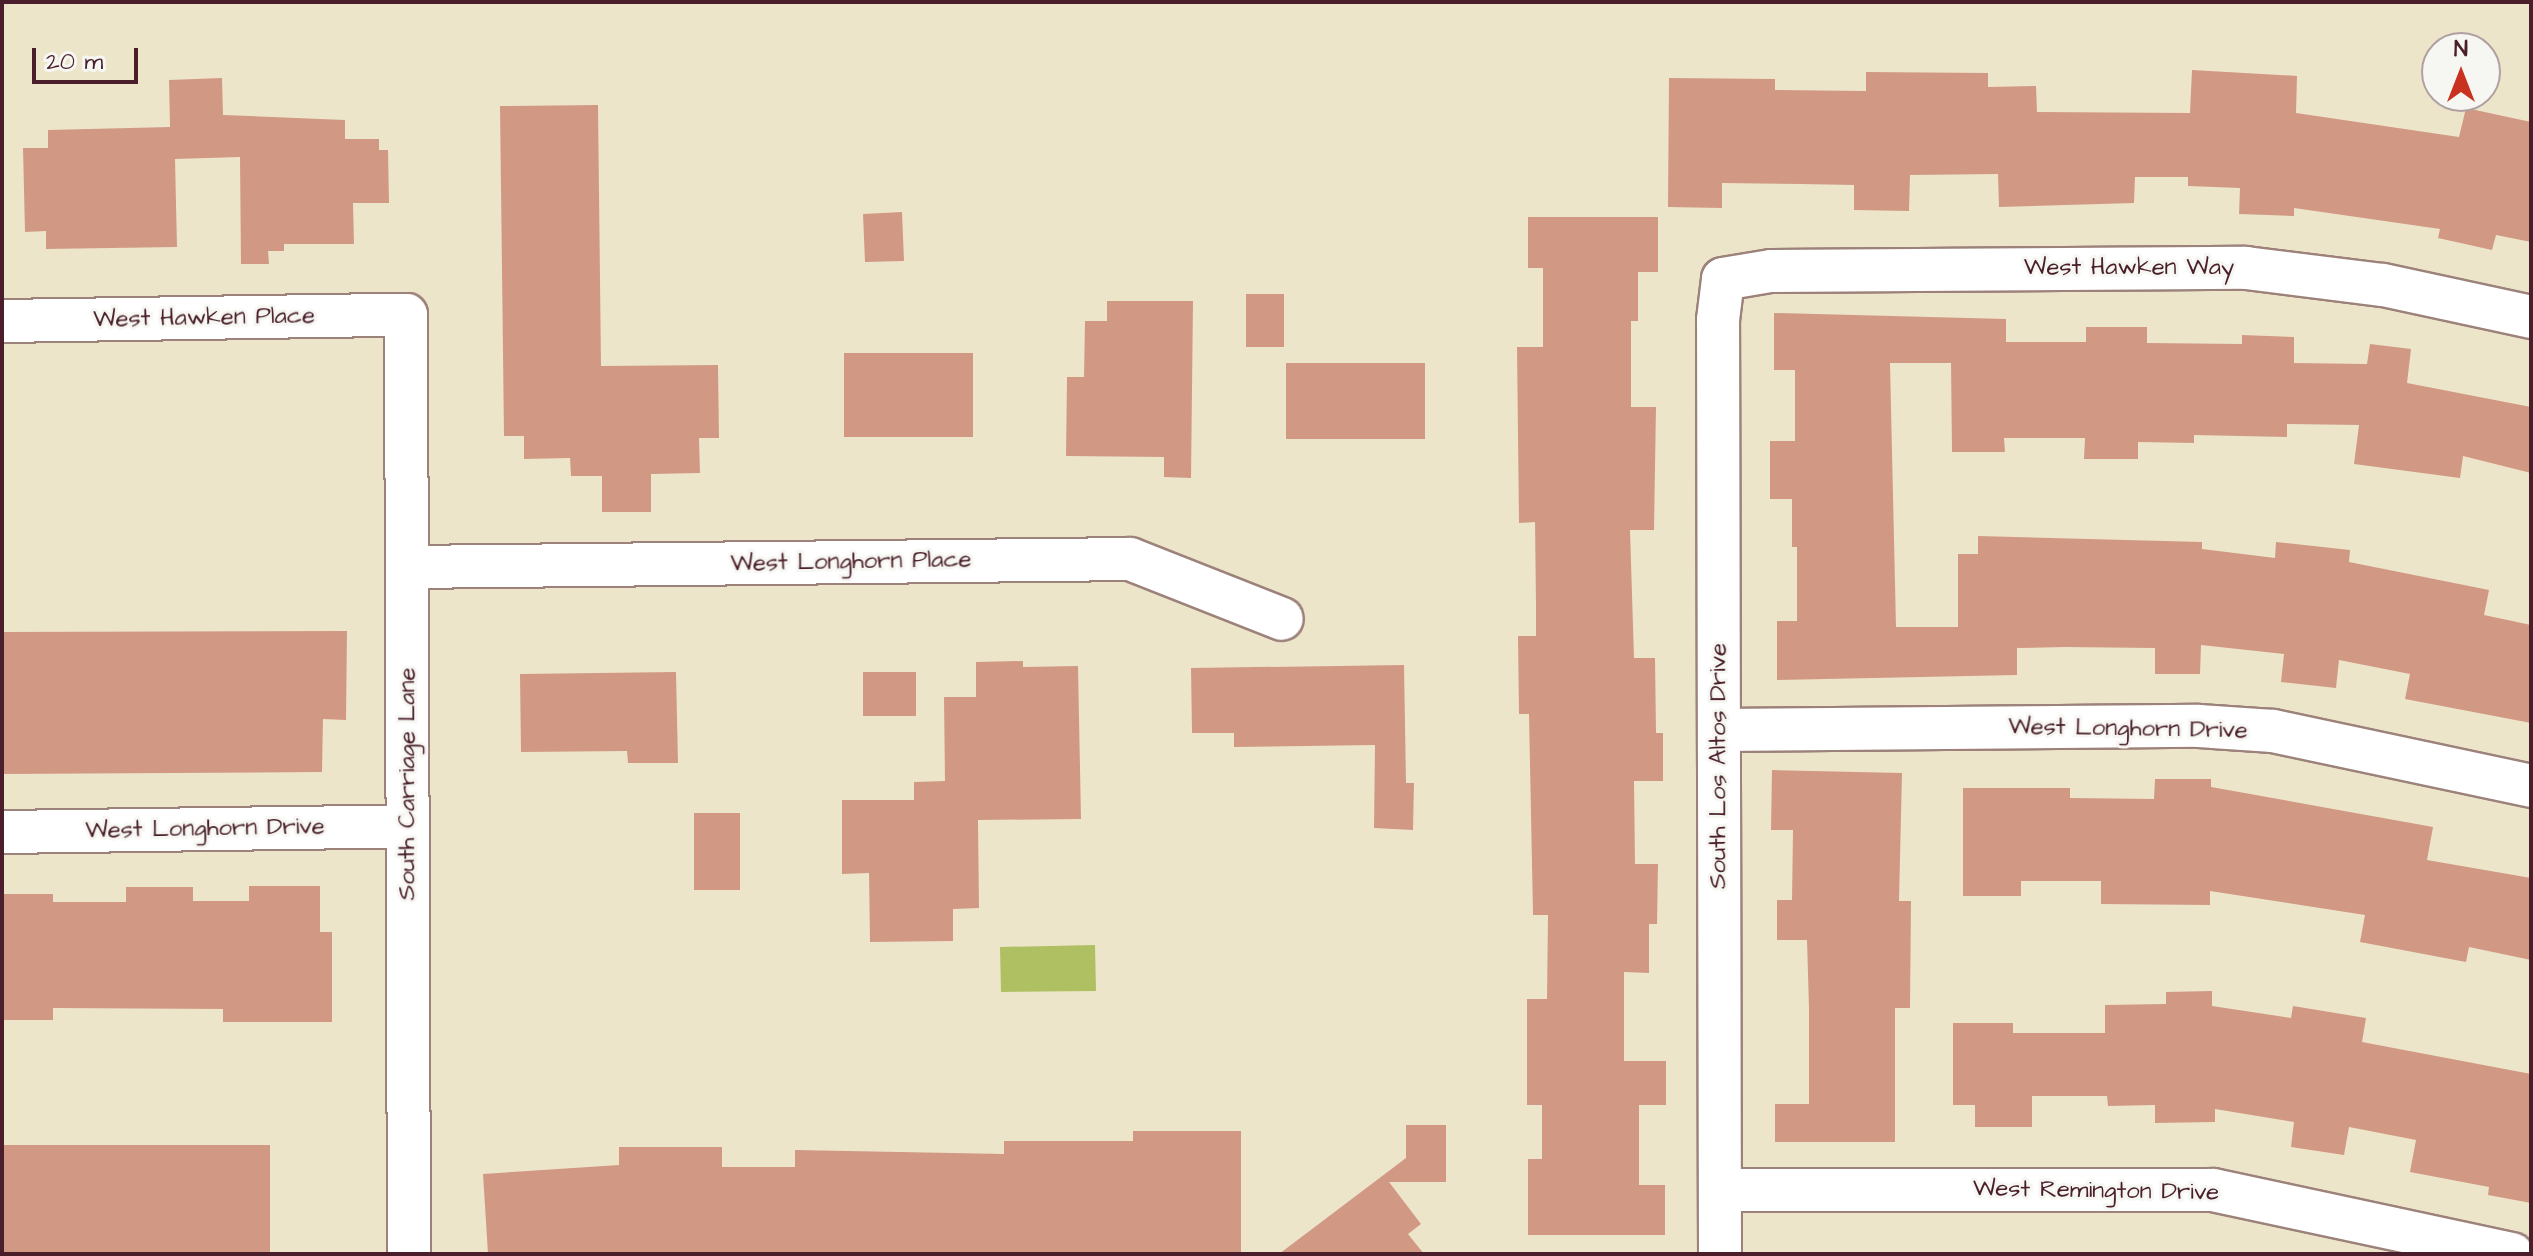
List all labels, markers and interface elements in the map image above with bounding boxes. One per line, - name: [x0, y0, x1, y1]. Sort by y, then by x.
- scale bar: [36, 32, 142, 82]
- north arrow: [2421, 32, 2501, 112]
- text: N: [2454, 34, 2468, 65]
- text: 20 m: [46, 45, 103, 79]
- street label: West Hawken Way: [2024, 254, 2234, 282]
- street label: West Hawken Place: [93, 302, 315, 334]
- street label: West Longhorn Place: [730, 545, 972, 579]
- street label: South Los Altos Drive: [1705, 643, 1733, 889]
- street label: South Carriage Lane: [394, 668, 422, 900]
- street label: West Longhorn Drive: [2008, 713, 2248, 745]
- street label: West Longhorn Drive: [85, 813, 325, 845]
- street label: West Remington Drive: [1973, 1174, 2219, 1208]

